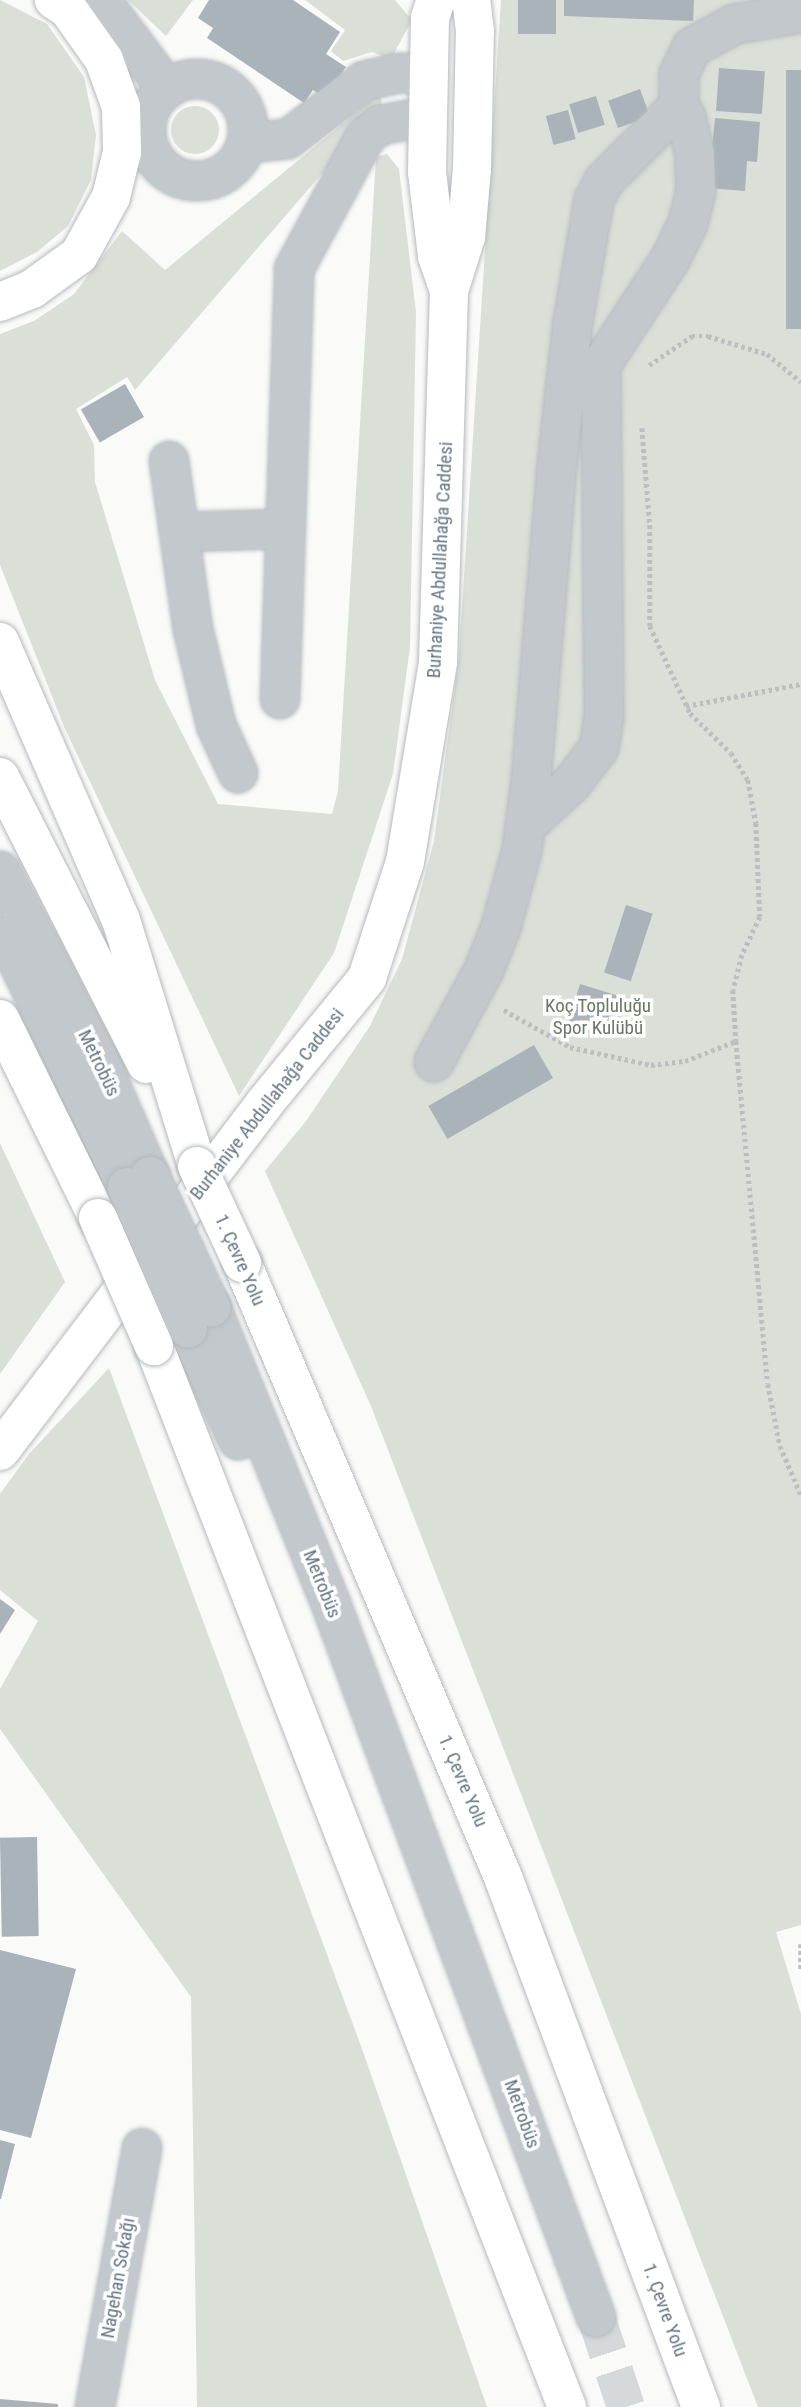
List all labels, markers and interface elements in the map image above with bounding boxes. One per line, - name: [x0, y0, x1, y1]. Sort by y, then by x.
- street label: Burhaniye Abdullahağa Caddesi: [422, 441, 458, 679]
- park label: Koç Topluluğu Spor Kulübü: [545, 995, 651, 1039]
- street label: Burhaniye Abdullahağa Caddesi: [185, 1004, 349, 1204]
- street label: Metrobüs: [73, 1026, 125, 1100]
- street label: 1. Çevre Yolu: [210, 1211, 270, 1309]
- street label: Metrobüs: [298, 1547, 346, 1621]
- street label: 1. Çevre Yolu: [433, 1732, 493, 1830]
- street label: Metrobüs: [499, 2077, 545, 2151]
- street label: Nagehan Sokağı: [96, 2216, 140, 2340]
- street label: 1. Çevre Yolu: [638, 2260, 692, 2360]

